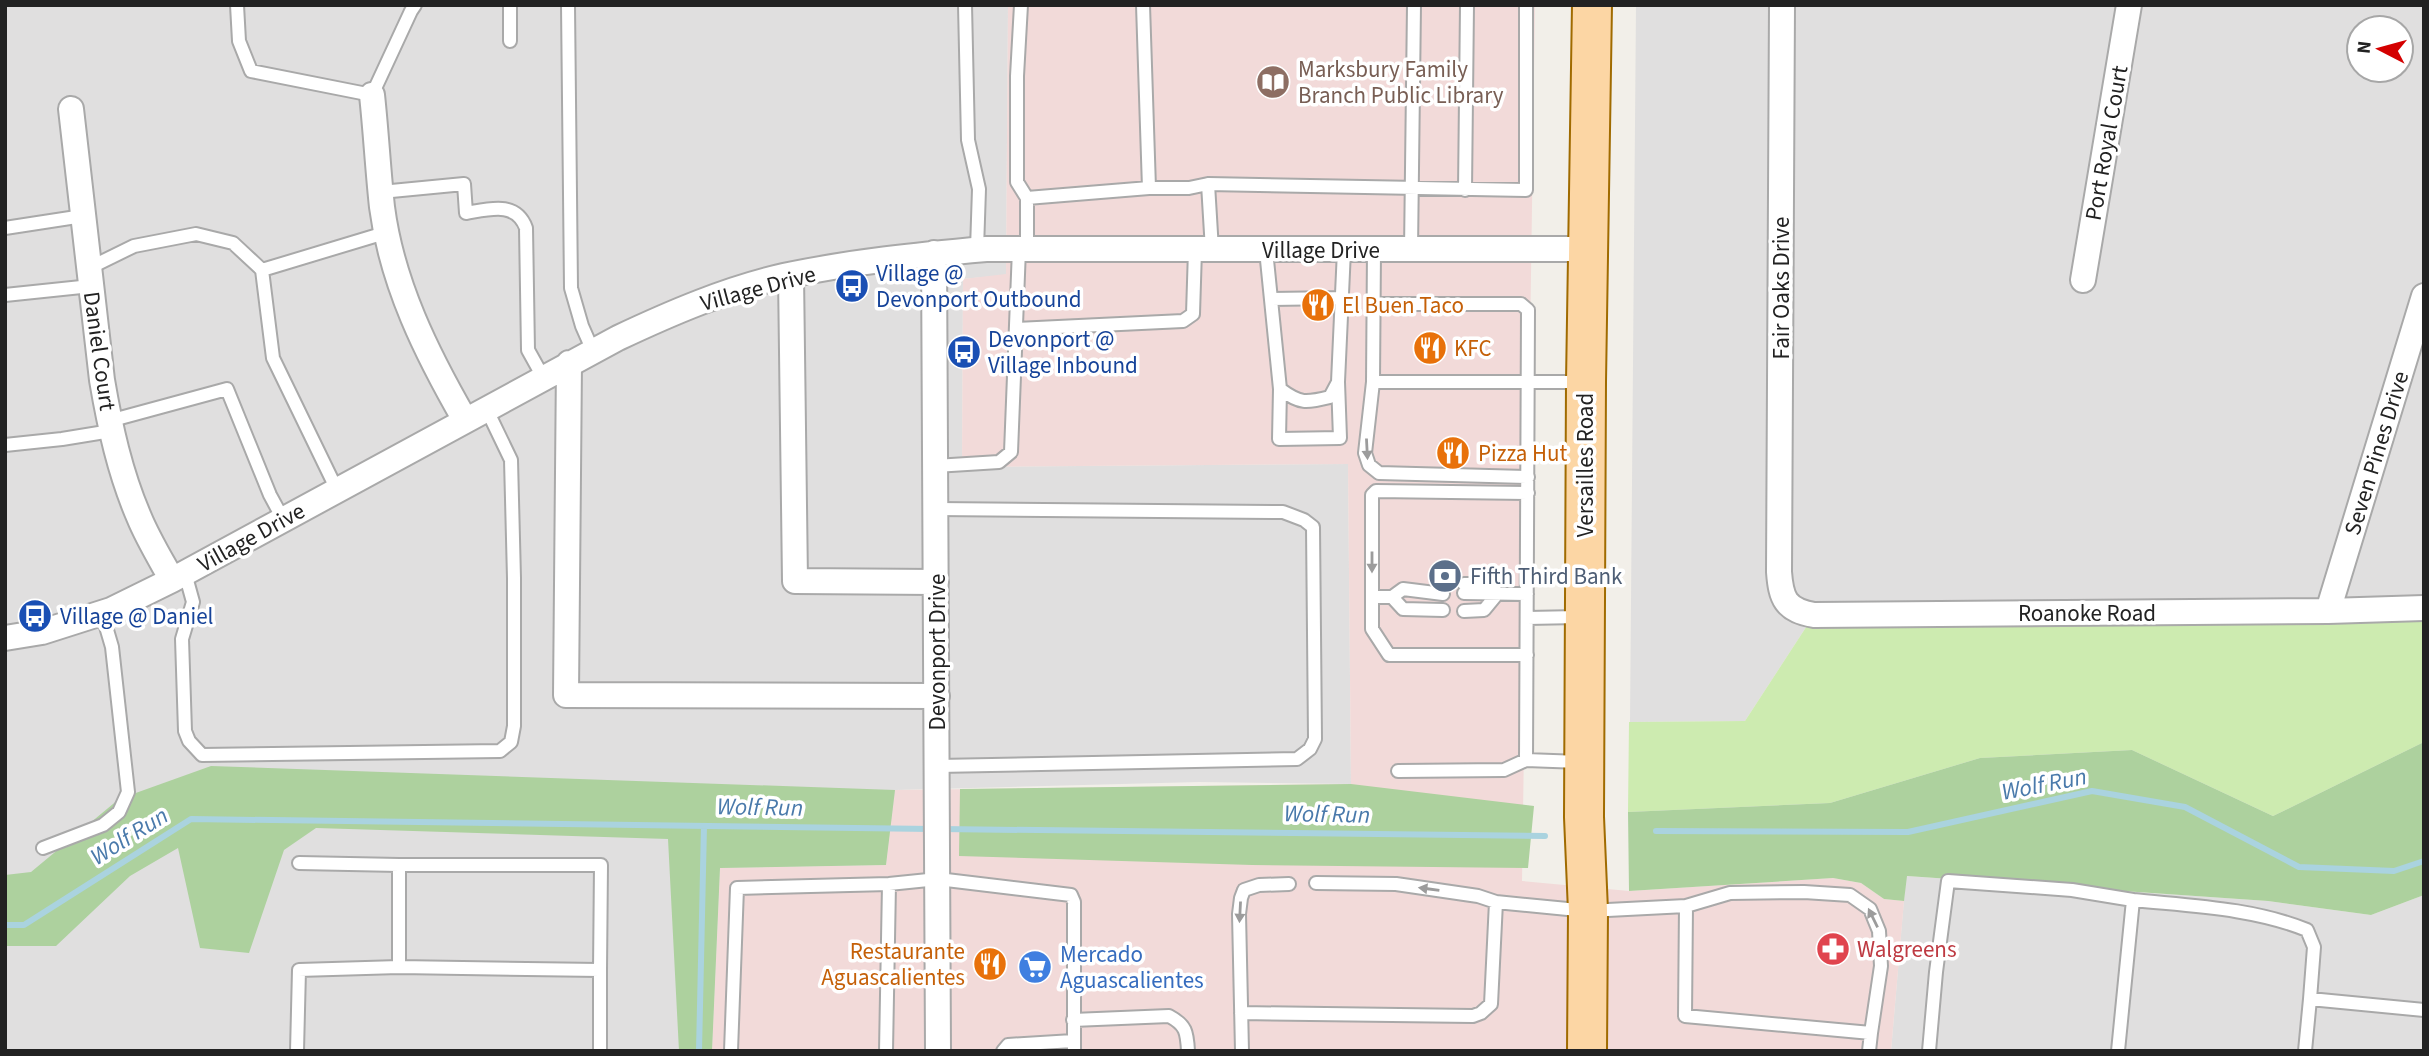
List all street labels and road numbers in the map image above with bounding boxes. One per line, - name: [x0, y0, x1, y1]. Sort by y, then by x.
- street label: Port Royal Court: [2077, 63, 2136, 223]
- street label: Fair Oaks Drive: [1765, 217, 1798, 359]
- street label: Village Drive: [1262, 234, 1380, 267]
- street label: Village Drive: [697, 257, 819, 320]
- street label: Daniel Court: [75, 289, 124, 413]
- street label: Seven Pines Drive: [2336, 367, 2417, 539]
- street label: Versailles Road: [1569, 393, 1602, 537]
- street label: Village Drive: [192, 494, 311, 580]
- street label: Devonport Drive: [921, 574, 954, 730]
- street label: Roanoke Road: [2018, 597, 2156, 630]

